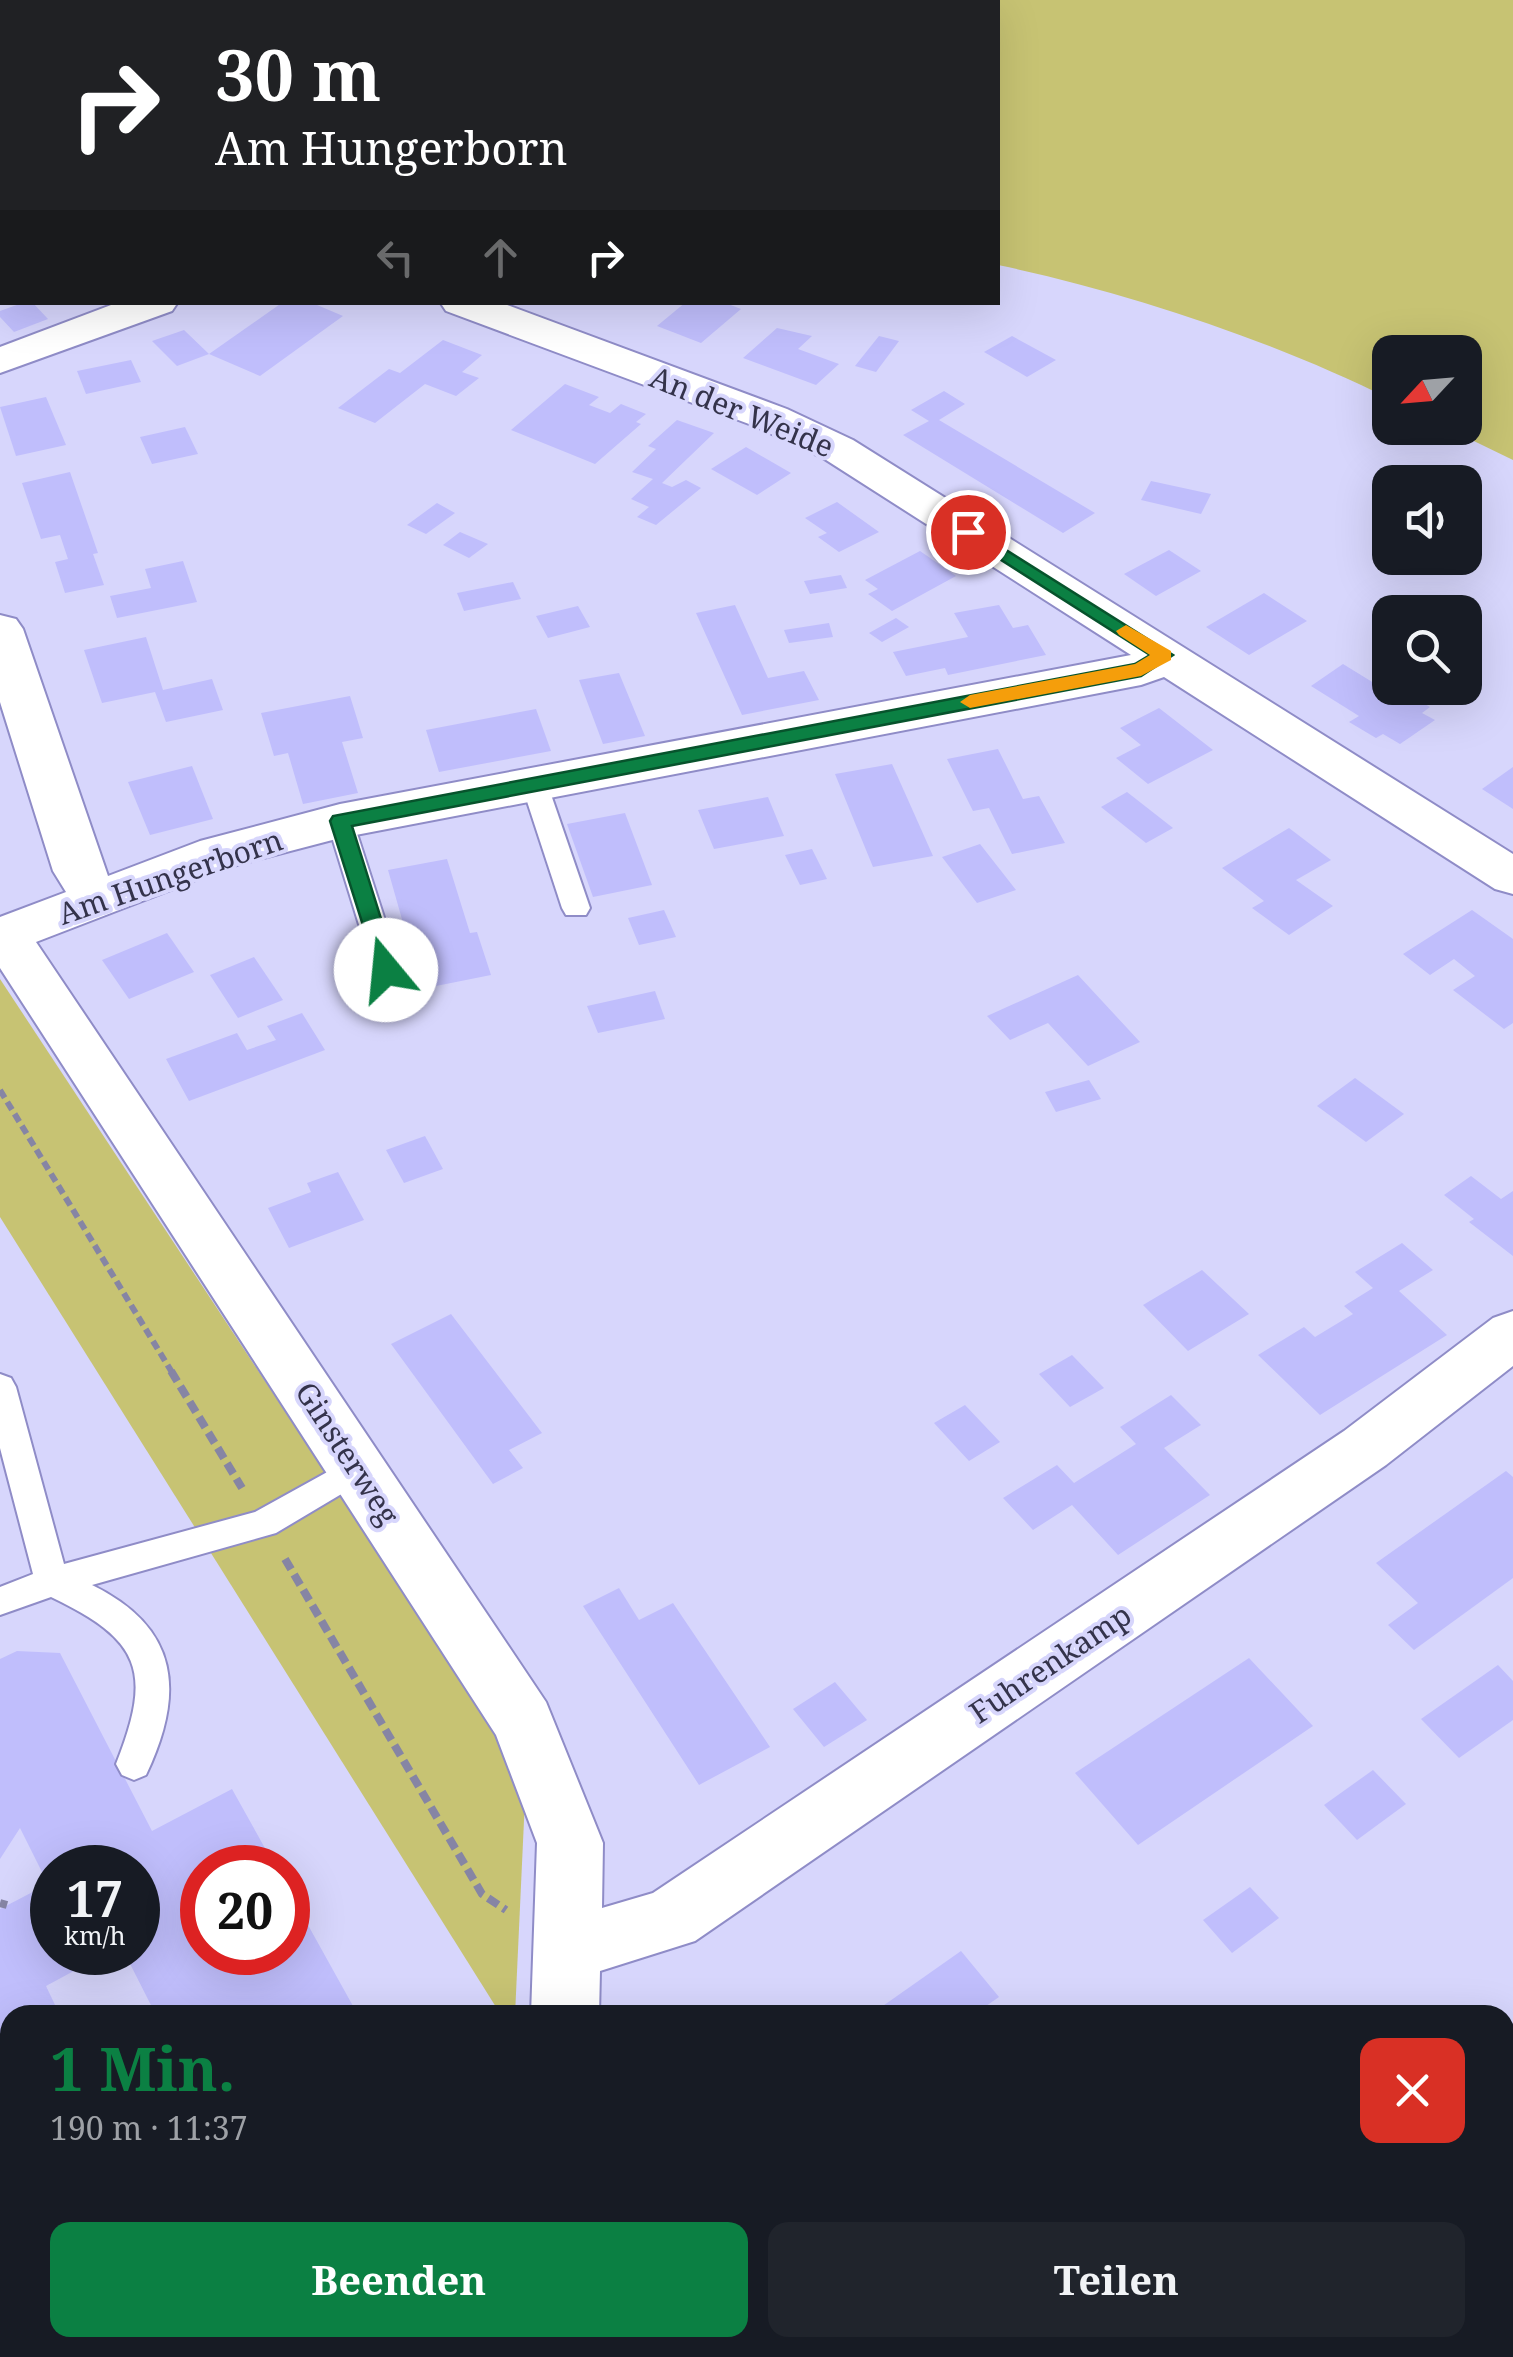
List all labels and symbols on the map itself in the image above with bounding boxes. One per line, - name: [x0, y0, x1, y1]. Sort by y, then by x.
- north arrow: [1372, 335, 1482, 445]
- street label: An der Weide: [644, 356, 840, 466]
- pin: [926, 490, 1011, 575]
- street label: Am Hungerborn: [52, 818, 288, 934]
- position arrow: [334, 918, 438, 1022]
- street label: Ginsterweg: [287, 1374, 409, 1532]
- street label: Fuhrenkamp: [961, 1594, 1139, 1732]
- speed limit sign: 20: [180, 1845, 310, 1975]

